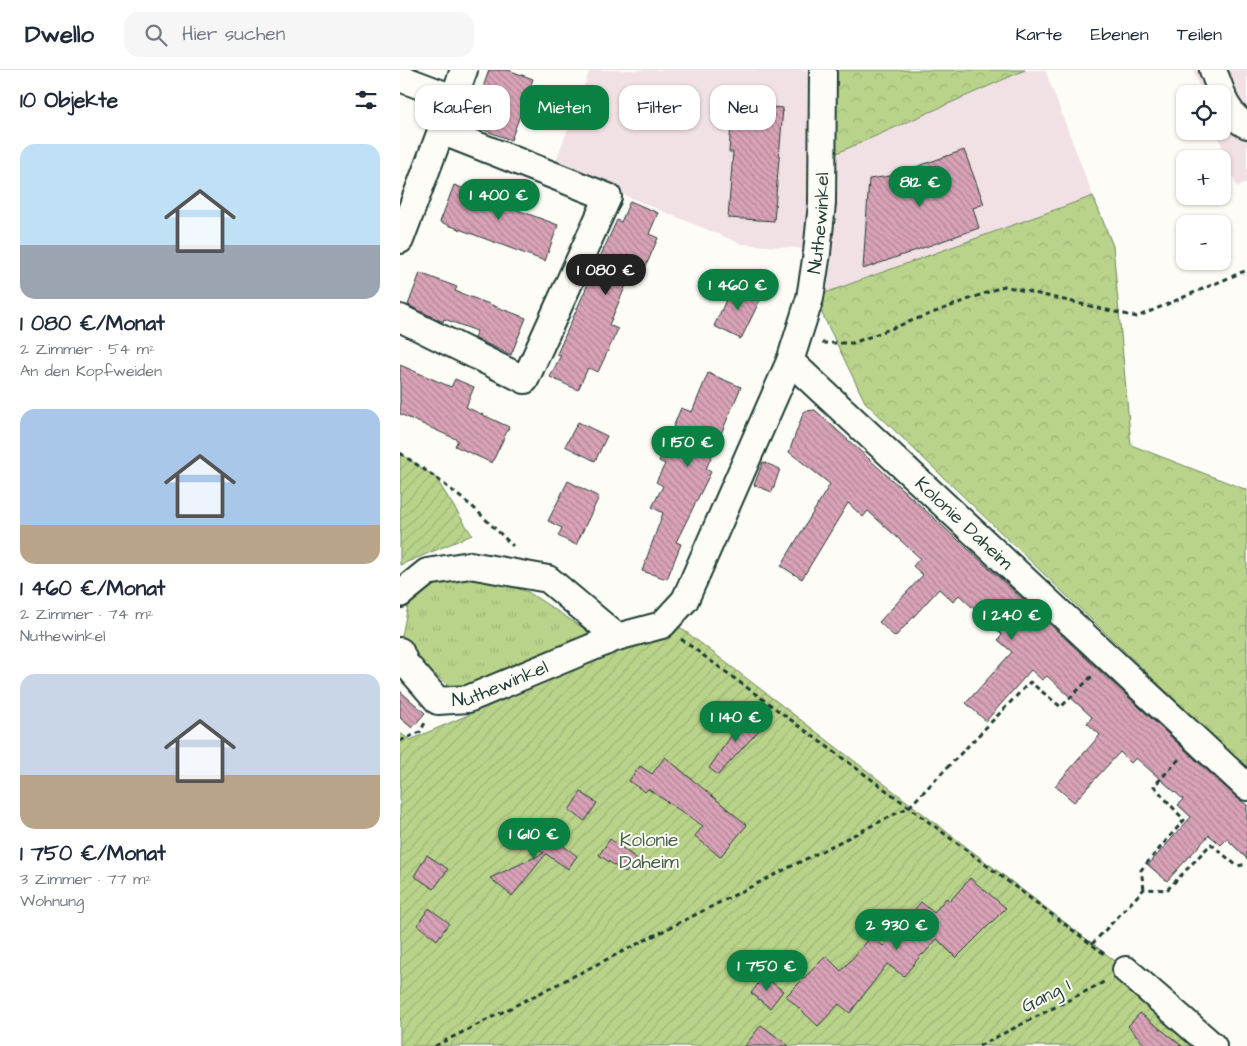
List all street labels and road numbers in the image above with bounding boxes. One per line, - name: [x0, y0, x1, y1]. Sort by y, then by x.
- street label: Nuthewinkel: [800, 172, 836, 276]
- street label: Kolonie Daheim: [909, 471, 1019, 576]
- street label: Nuthewinkel: [451, 654, 552, 714]
- street label: Gang 1: [1017, 972, 1076, 1021]

